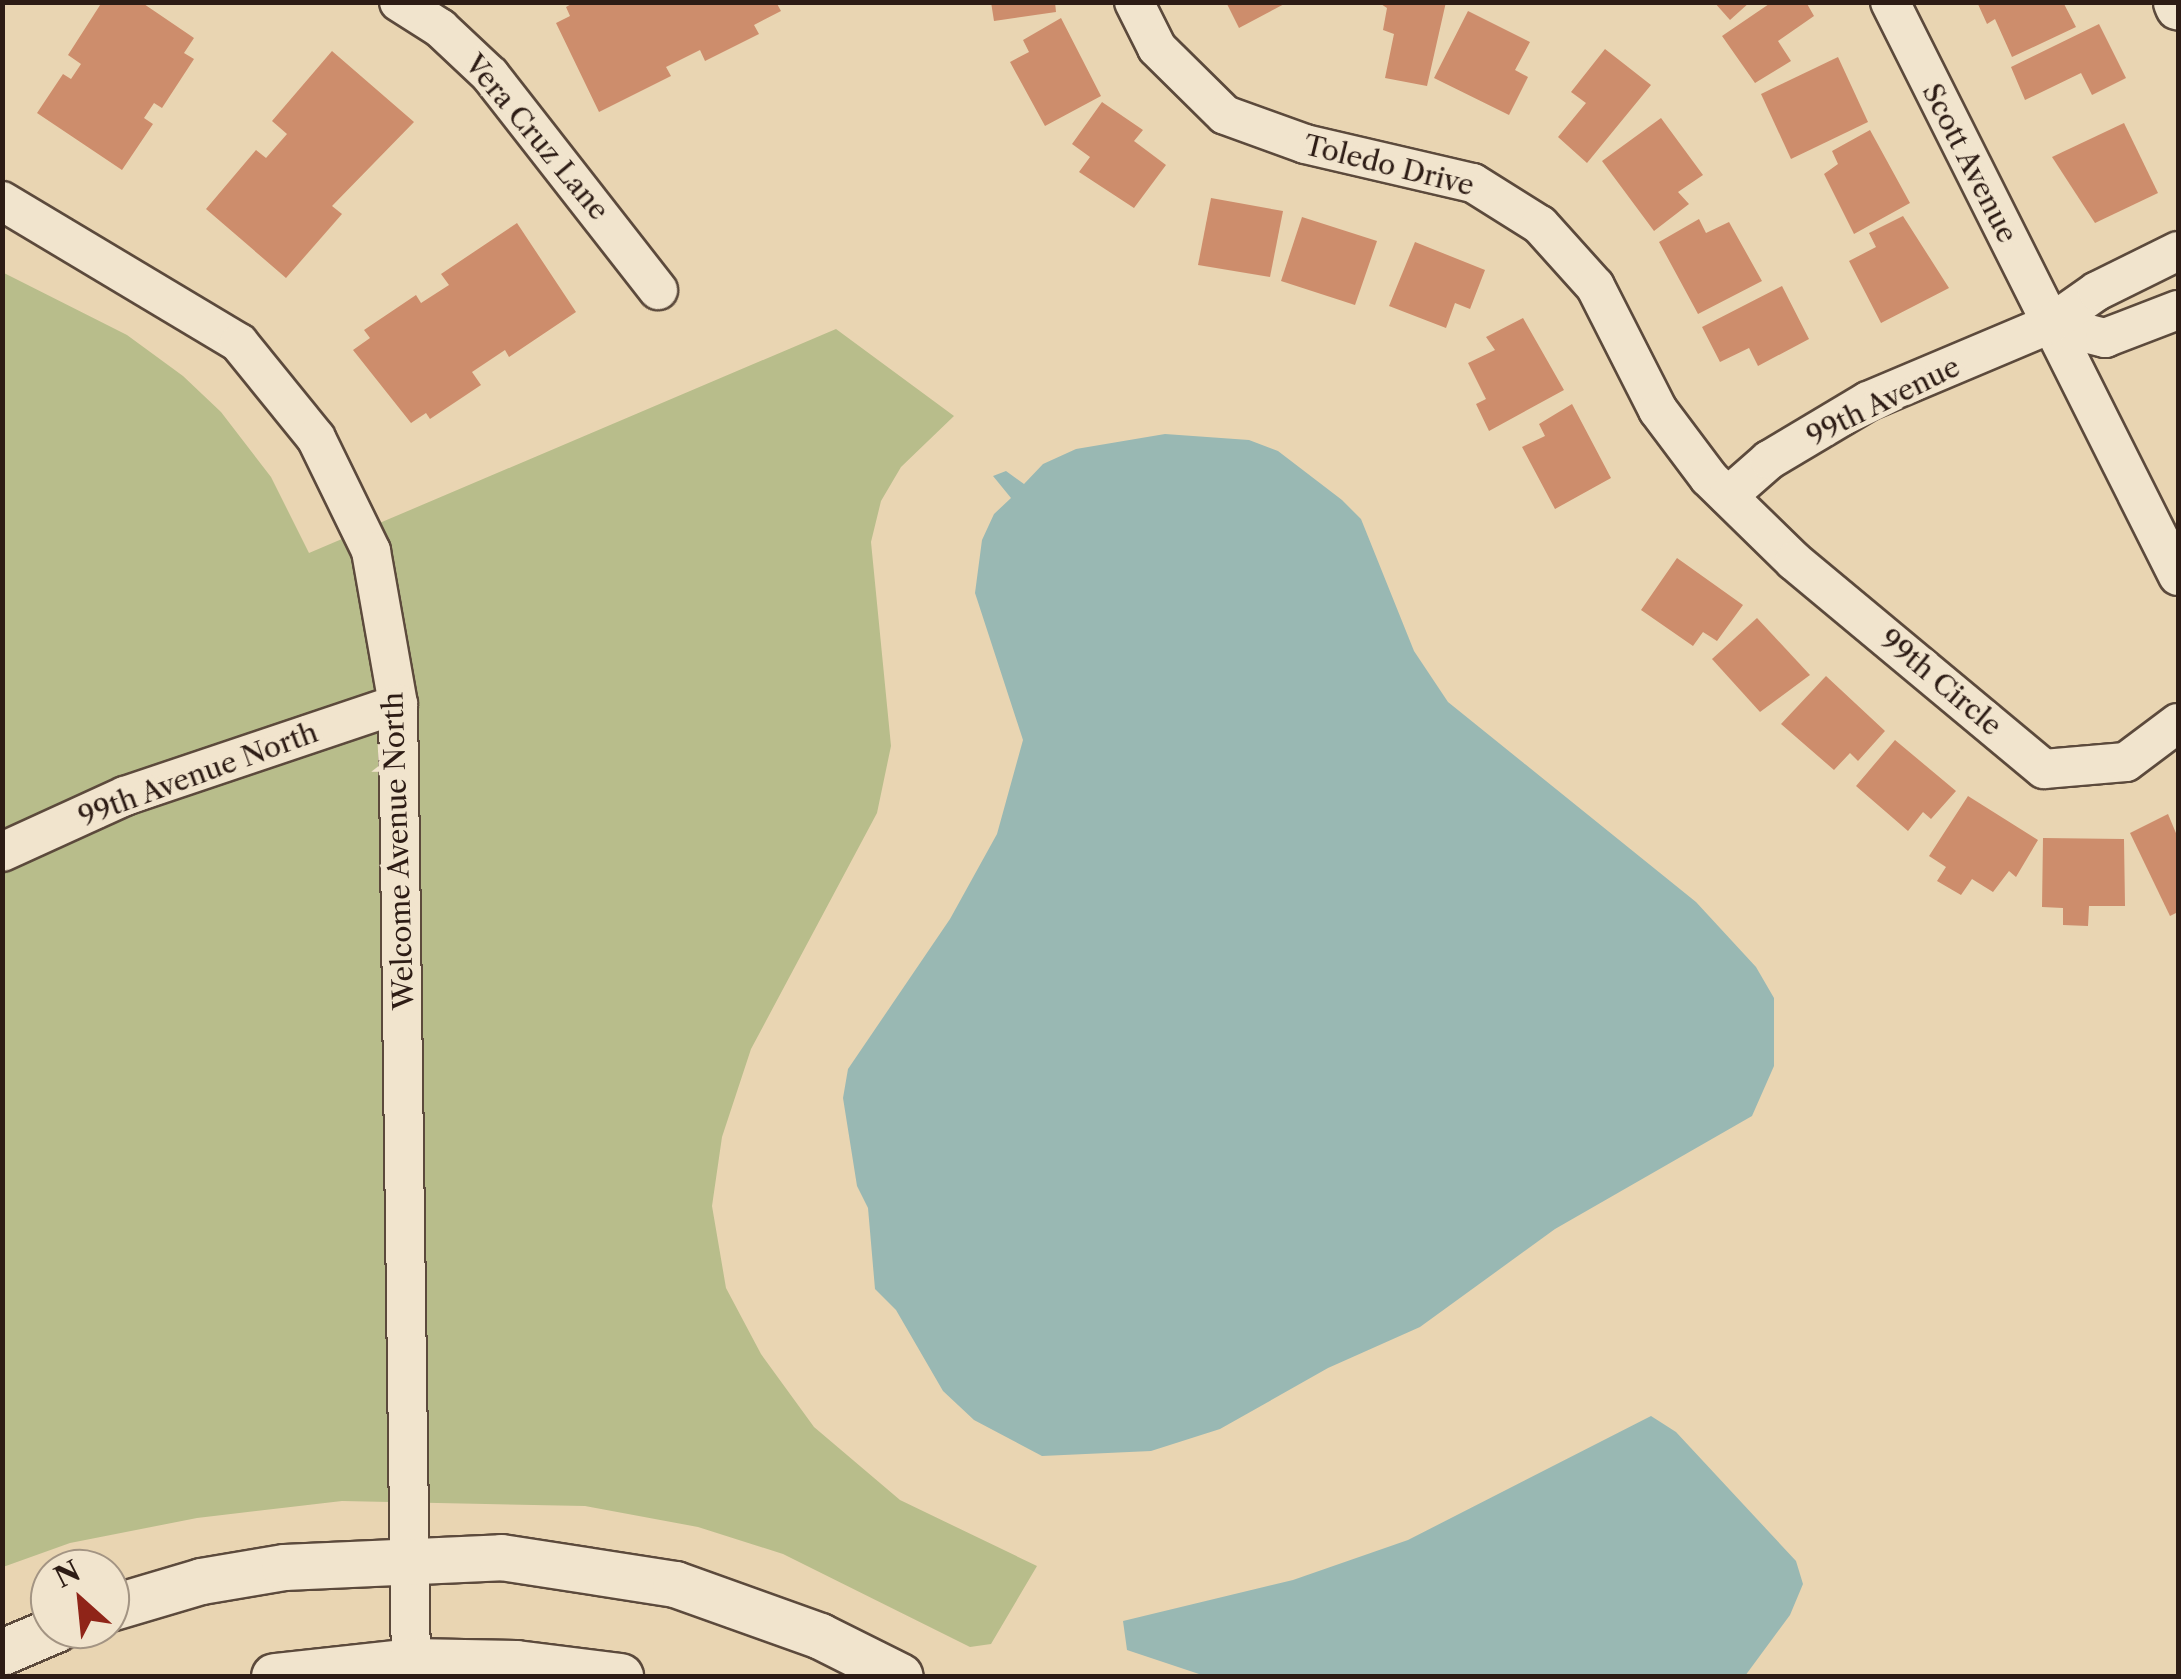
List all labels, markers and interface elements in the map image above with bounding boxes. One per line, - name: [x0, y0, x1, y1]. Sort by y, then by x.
- street label: Vera Cruz Lane: [458, 47, 616, 227]
- street label: Scott Avenue: [1915, 77, 2025, 249]
- street label: Toledo Drive: [1301, 128, 1477, 202]
- street label: 99th Avenue: [1800, 349, 1966, 453]
- street label: 99th Circle: [1874, 622, 2008, 742]
- street label: Welcome Avenue North: [376, 691, 420, 1011]
- street label: 99th Avenue North: [73, 715, 323, 833]
- north arrow: [30, 1549, 130, 1649]
- text: N: [49, 1553, 86, 1595]

